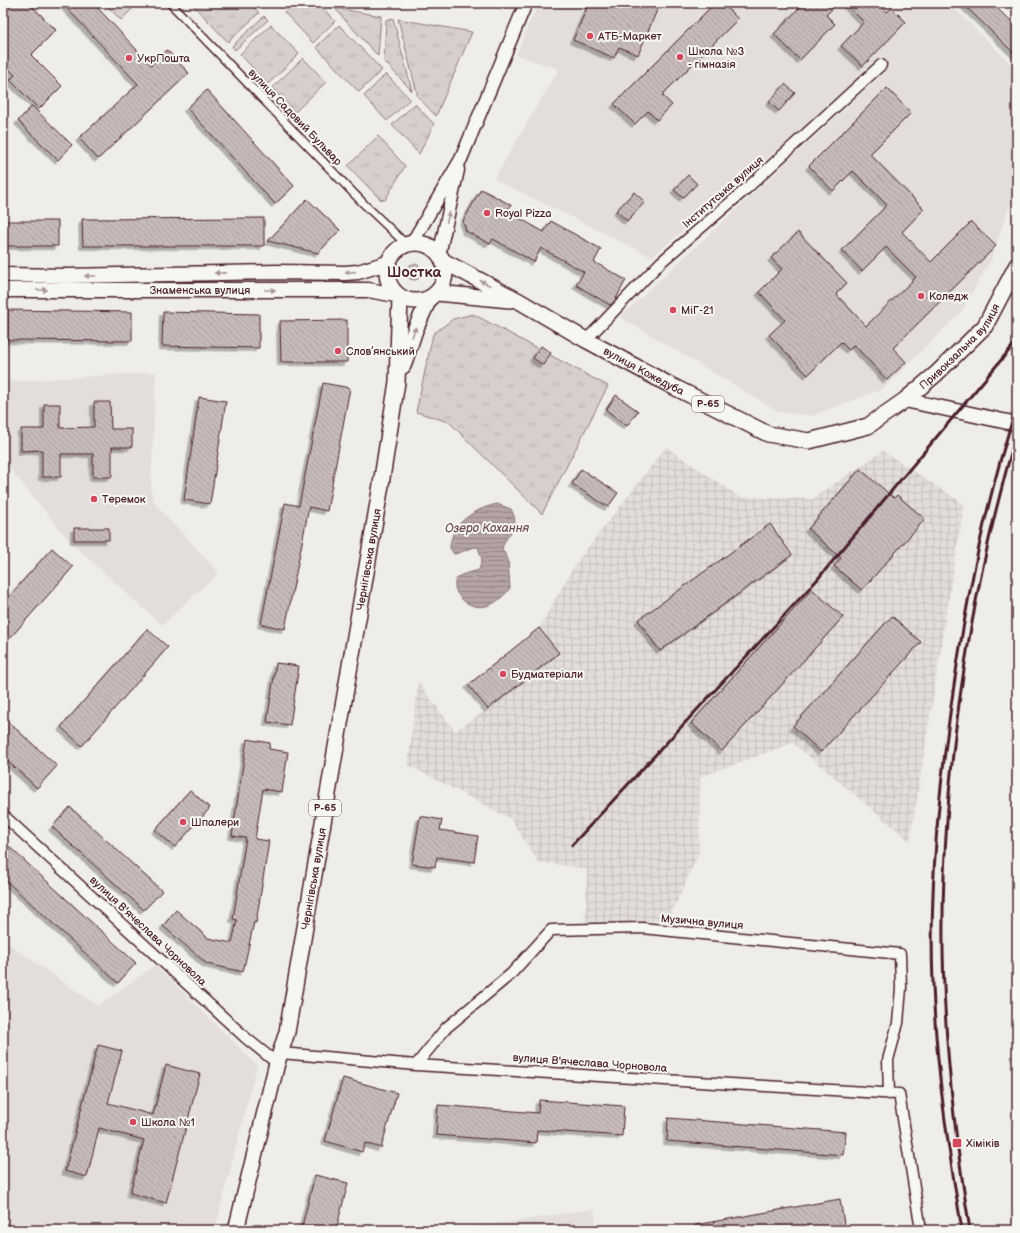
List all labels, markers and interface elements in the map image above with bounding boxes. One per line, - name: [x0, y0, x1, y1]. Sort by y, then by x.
- place label: АТБ-Маркет: [597, 30, 662, 43]
- marker: АТБ-Маркет: [585, 31, 595, 41]
- place label: Школа №3 - гімназія: [688, 45, 744, 71]
- place label: УкрПошта: [137, 52, 191, 65]
- marker: Школа №3 - гімназія: [675, 52, 685, 62]
- marker: УкрПошта: [124, 53, 134, 63]
- street label: вулиця Садовий Бульвар: [245, 66, 345, 169]
- street label: Інститутська вулиця: [680, 153, 766, 231]
- place label: Royal Pizza: [495, 207, 551, 220]
- marker: Royal Pizza: [482, 208, 492, 218]
- one-way arrow: [445, 210, 451, 223]
- district label: Шостка: [387, 263, 441, 282]
- one-way arrow: [344, 269, 356, 276]
- one-way arrow: [213, 270, 226, 276]
- one-way arrow: [84, 272, 96, 279]
- one-way arrow: [479, 279, 490, 286]
- street label: Знаменська вулиця: [150, 284, 250, 297]
- one-way arrow: [36, 287, 49, 293]
- one-way arrow: [264, 287, 277, 293]
- place label: Коледж: [929, 290, 969, 303]
- marker: Коледж: [916, 291, 926, 301]
- street label: Привокзальна вулиця: [917, 301, 1002, 392]
- place label: МіГ-21: [681, 304, 714, 317]
- marker: МіГ-21: [668, 305, 678, 315]
- one-way arrow: [412, 326, 418, 338]
- street label: вулиця Кожедуба: [601, 344, 687, 398]
- place label: Слов’янський: [346, 345, 415, 358]
- marker: Слов’янський: [333, 346, 343, 356]
- road number: Р-65: [692, 396, 724, 412]
- place label: Теремок: [102, 493, 146, 506]
- marker: Теремок: [89, 494, 99, 504]
- street label: Чернігівська вулиця: [353, 507, 383, 611]
- water label: Озеро Кохання: [445, 521, 529, 536]
- place label: Будматеріали: [511, 668, 583, 681]
- marker: Будматеріали: [498, 669, 508, 679]
- road number: Р-65: [309, 800, 341, 816]
- place label: Шпалери: [191, 816, 239, 829]
- marker: Шпалери: [178, 817, 188, 827]
- street label: Чернігівська вулиця: [298, 827, 328, 931]
- street label: вулиця В'ячеслава Чорновола: [87, 873, 209, 989]
- street label: Музична вулиця: [660, 912, 744, 932]
- street label: вулиця В'ячеслава Чорновола: [512, 1051, 668, 1075]
- place label: Школа №1: [141, 1116, 195, 1129]
- marker: Школа №1: [128, 1117, 138, 1127]
- marker: Хіміків: [951, 1137, 963, 1149]
- place label: Хіміків: [966, 1137, 1000, 1150]

